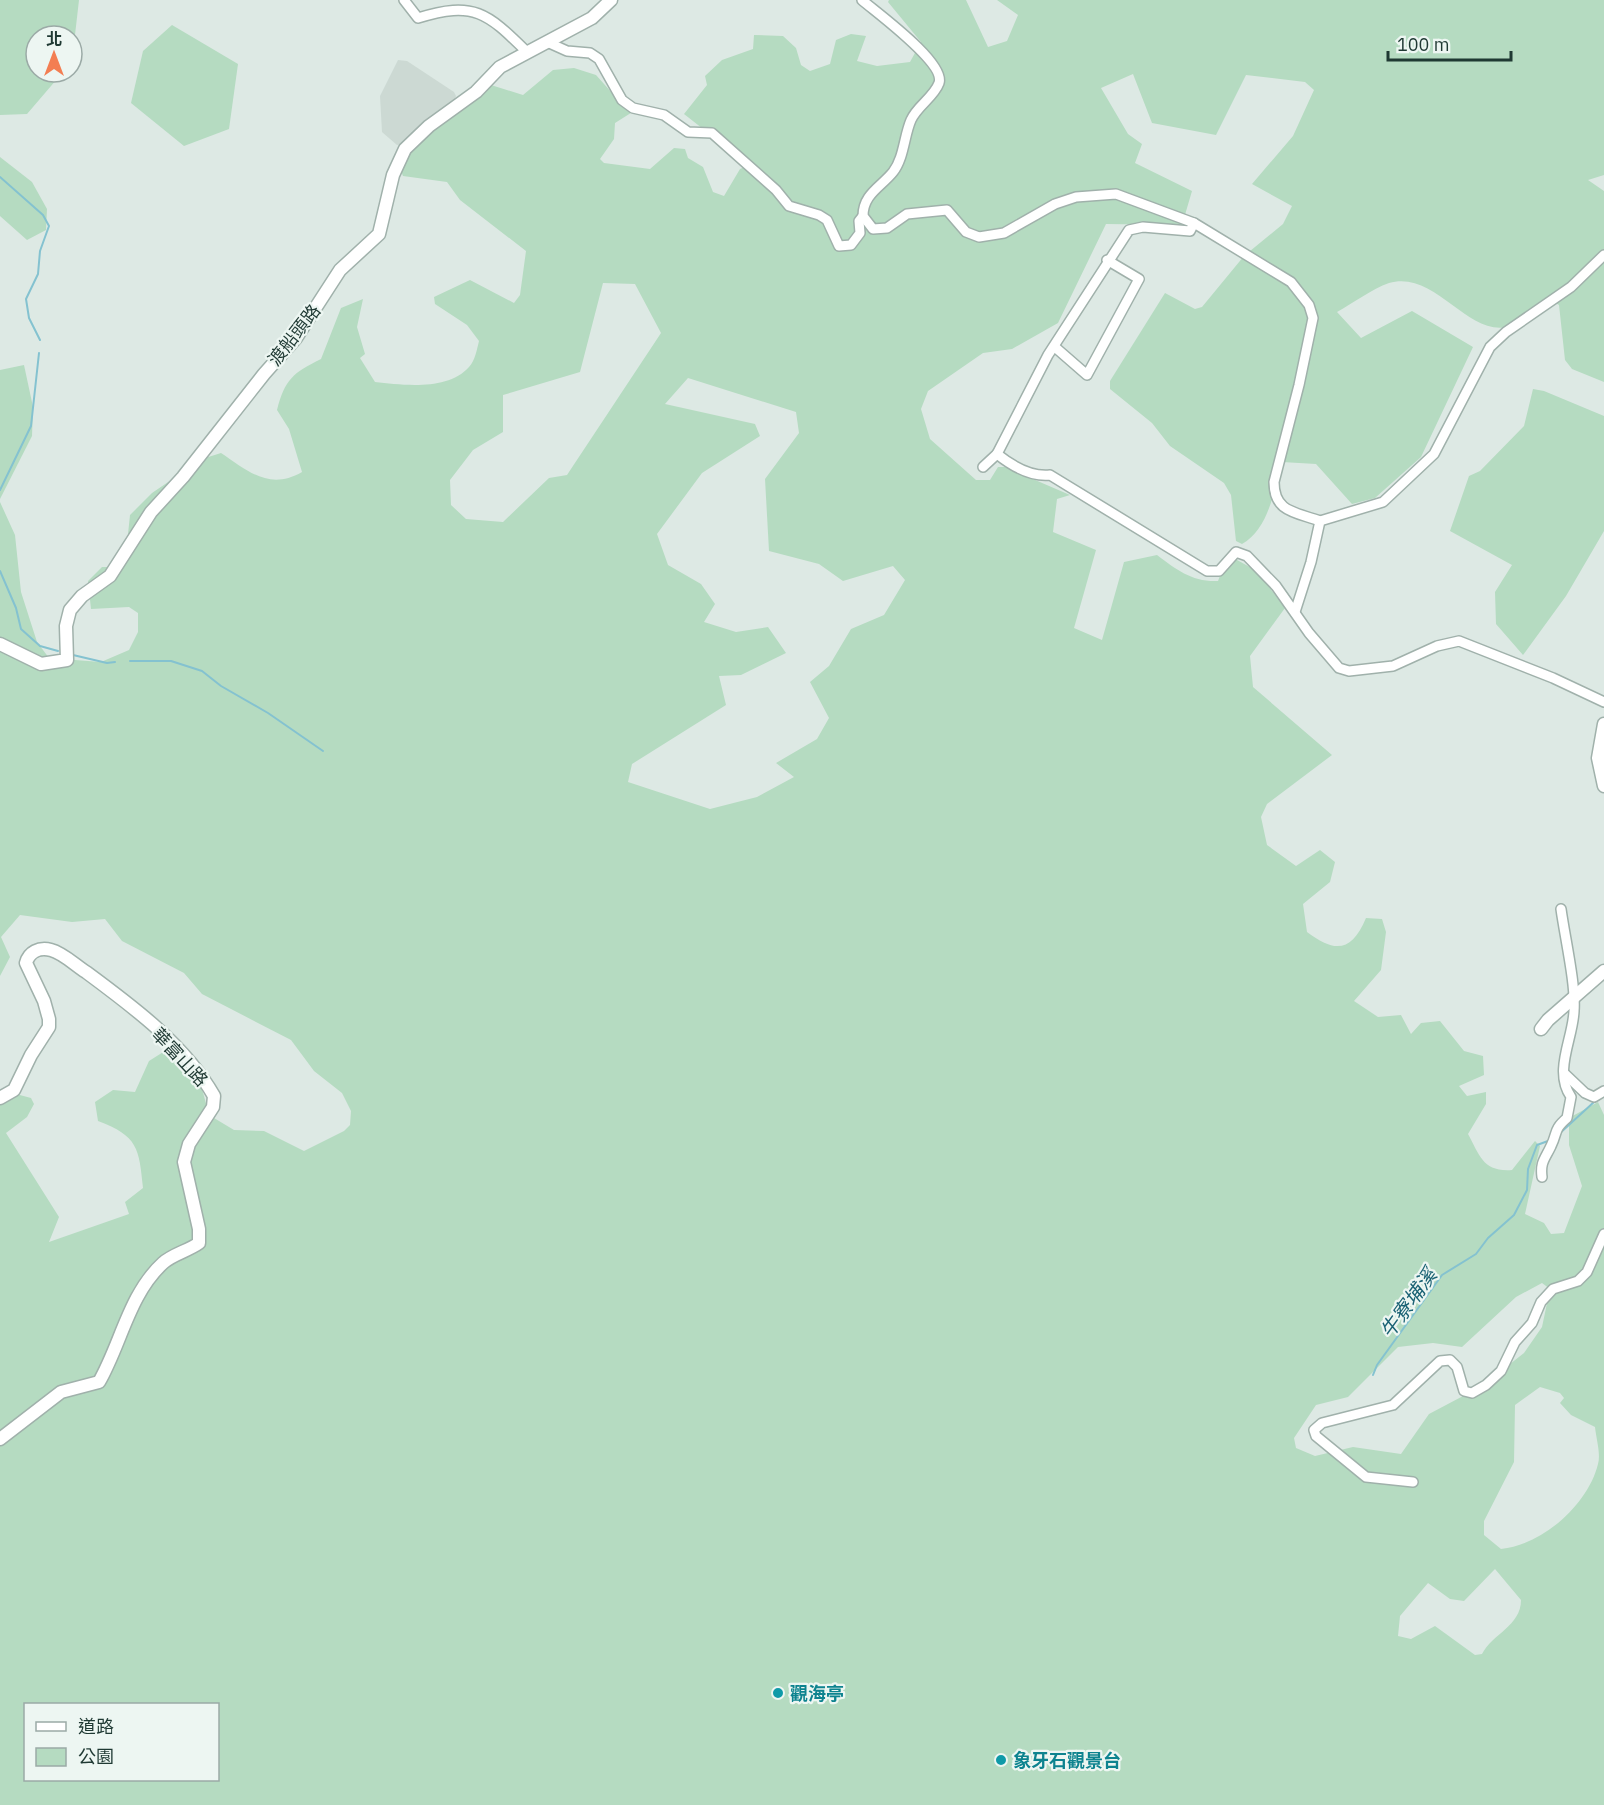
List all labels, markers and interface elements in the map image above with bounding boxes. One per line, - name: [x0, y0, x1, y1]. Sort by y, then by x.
- north arrow: [24, 24, 84, 84]
- scale bar: [1388, 24, 1511, 62]
- text: 北: [46, 29, 62, 49]
- text: 100 m: [1397, 33, 1449, 56]
- street label: 渡船頭路: [263, 300, 325, 370]
- street label: 華富山路: [147, 1023, 213, 1091]
- water label: 牛寮埔溪: [1374, 1260, 1444, 1343]
- place label: 觀海亭: [790, 1682, 844, 1705]
- marker: 觀海亭: [771, 1686, 785, 1700]
- legend: [24, 1703, 219, 1781]
- text: 道路: [78, 1715, 114, 1738]
- text: 公園: [78, 1745, 114, 1768]
- place label: 象牙石觀景台: [1013, 1749, 1121, 1772]
- marker: 象牙石觀景台: [994, 1753, 1008, 1767]

